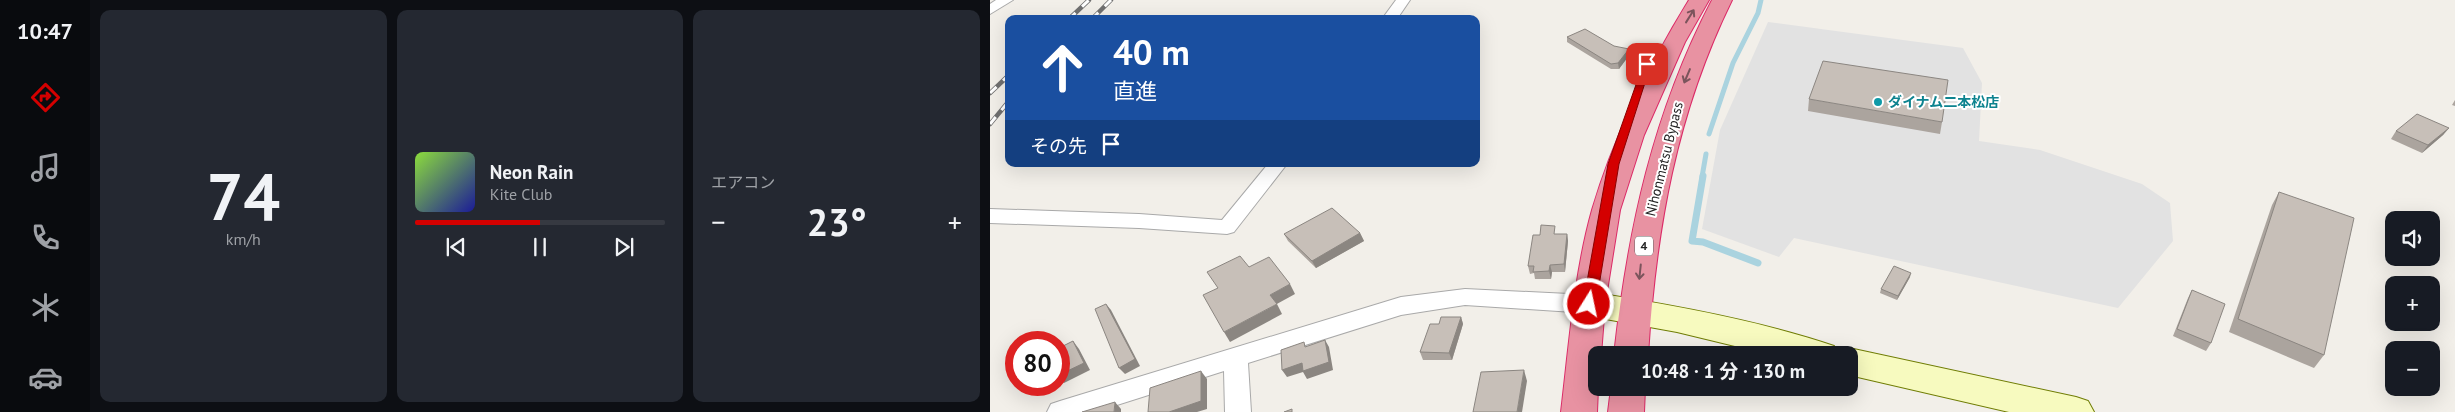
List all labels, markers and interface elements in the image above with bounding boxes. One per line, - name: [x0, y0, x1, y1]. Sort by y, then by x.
- one-way arrow: [1685, 9, 1695, 23]
- text: 10:47: [17, 17, 73, 45]
- text: 40 m: [1113, 29, 1190, 75]
- icon: ahead: [1030, 35, 1095, 100]
- pin: [1626, 43, 1668, 85]
- icon: arrive: [1633, 50, 1661, 78]
- one-way arrow: [1682, 68, 1692, 83]
- text: 直進: [1113, 77, 1157, 105]
- icon: directions: [28, 80, 63, 115]
- place label: ダイナム二本松店: [1888, 93, 1999, 111]
- marker: ダイナム二本松店: [1872, 96, 1884, 108]
- street label: Nihonmatsu Bypass: [1641, 100, 1687, 218]
- icon: arrive: [1097, 130, 1125, 158]
- text: その先: [1030, 134, 1087, 158]
- icon: music: [28, 150, 63, 185]
- text: 74: [206, 154, 280, 238]
- text: Neon Rain: [490, 160, 573, 184]
- text: エアコン: [711, 172, 775, 192]
- text: Kite Club: [490, 184, 552, 204]
- text: 23°: [807, 197, 867, 246]
- text: −: [711, 203, 725, 240]
- text: +: [948, 203, 962, 240]
- map controls: [2385, 211, 2440, 396]
- button: sound: [2385, 211, 2440, 266]
- icon: phone: [28, 220, 63, 255]
- text: km/h: [226, 229, 261, 249]
- icon: previous: [442, 233, 470, 261]
- icon: pause: [526, 233, 554, 261]
- icon: next: [610, 233, 638, 261]
- road number: 4: [1635, 237, 1653, 256]
- one-way arrow: [1635, 264, 1645, 280]
- button: +: [2385, 276, 2440, 331]
- position arrow: [1562, 277, 1614, 329]
- icon: climate: [28, 290, 63, 325]
- speed limit sign: 80: [1005, 331, 1070, 396]
- button: −: [2385, 341, 2440, 396]
- text: 10:48 · 1 分 · 130 m: [1641, 359, 1805, 383]
- icon: car: [28, 360, 63, 395]

